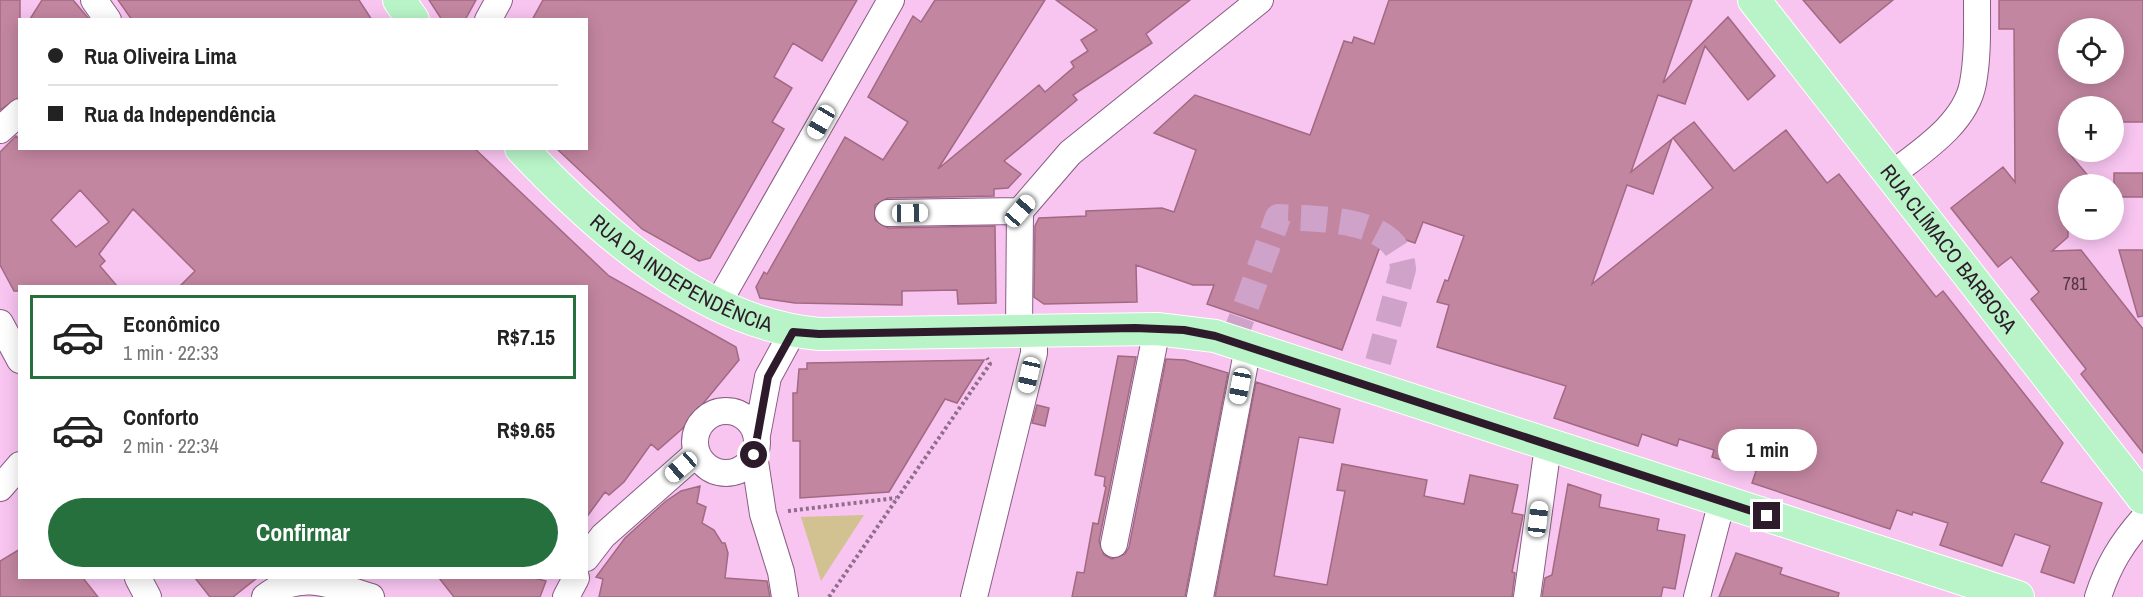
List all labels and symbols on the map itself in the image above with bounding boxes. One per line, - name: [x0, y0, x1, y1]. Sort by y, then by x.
- car: [804, 102, 838, 142]
- street label: RUA CLÍMACO BARBOSA: [1874, 158, 2024, 340]
- car: [1001, 192, 1039, 230]
- car: [892, 204, 928, 222]
- street label: RUA DA INDEPENDÊNCIA: [584, 207, 777, 339]
- house number: 781: [2063, 271, 2088, 296]
- car: [1016, 355, 1042, 395]
- car: [1228, 367, 1252, 405]
- callout: 1 min: [1718, 429, 1816, 471]
- route start: [740, 441, 767, 468]
- car: [662, 448, 700, 486]
- car: [1527, 500, 1549, 538]
- route end: [1753, 502, 1780, 529]

